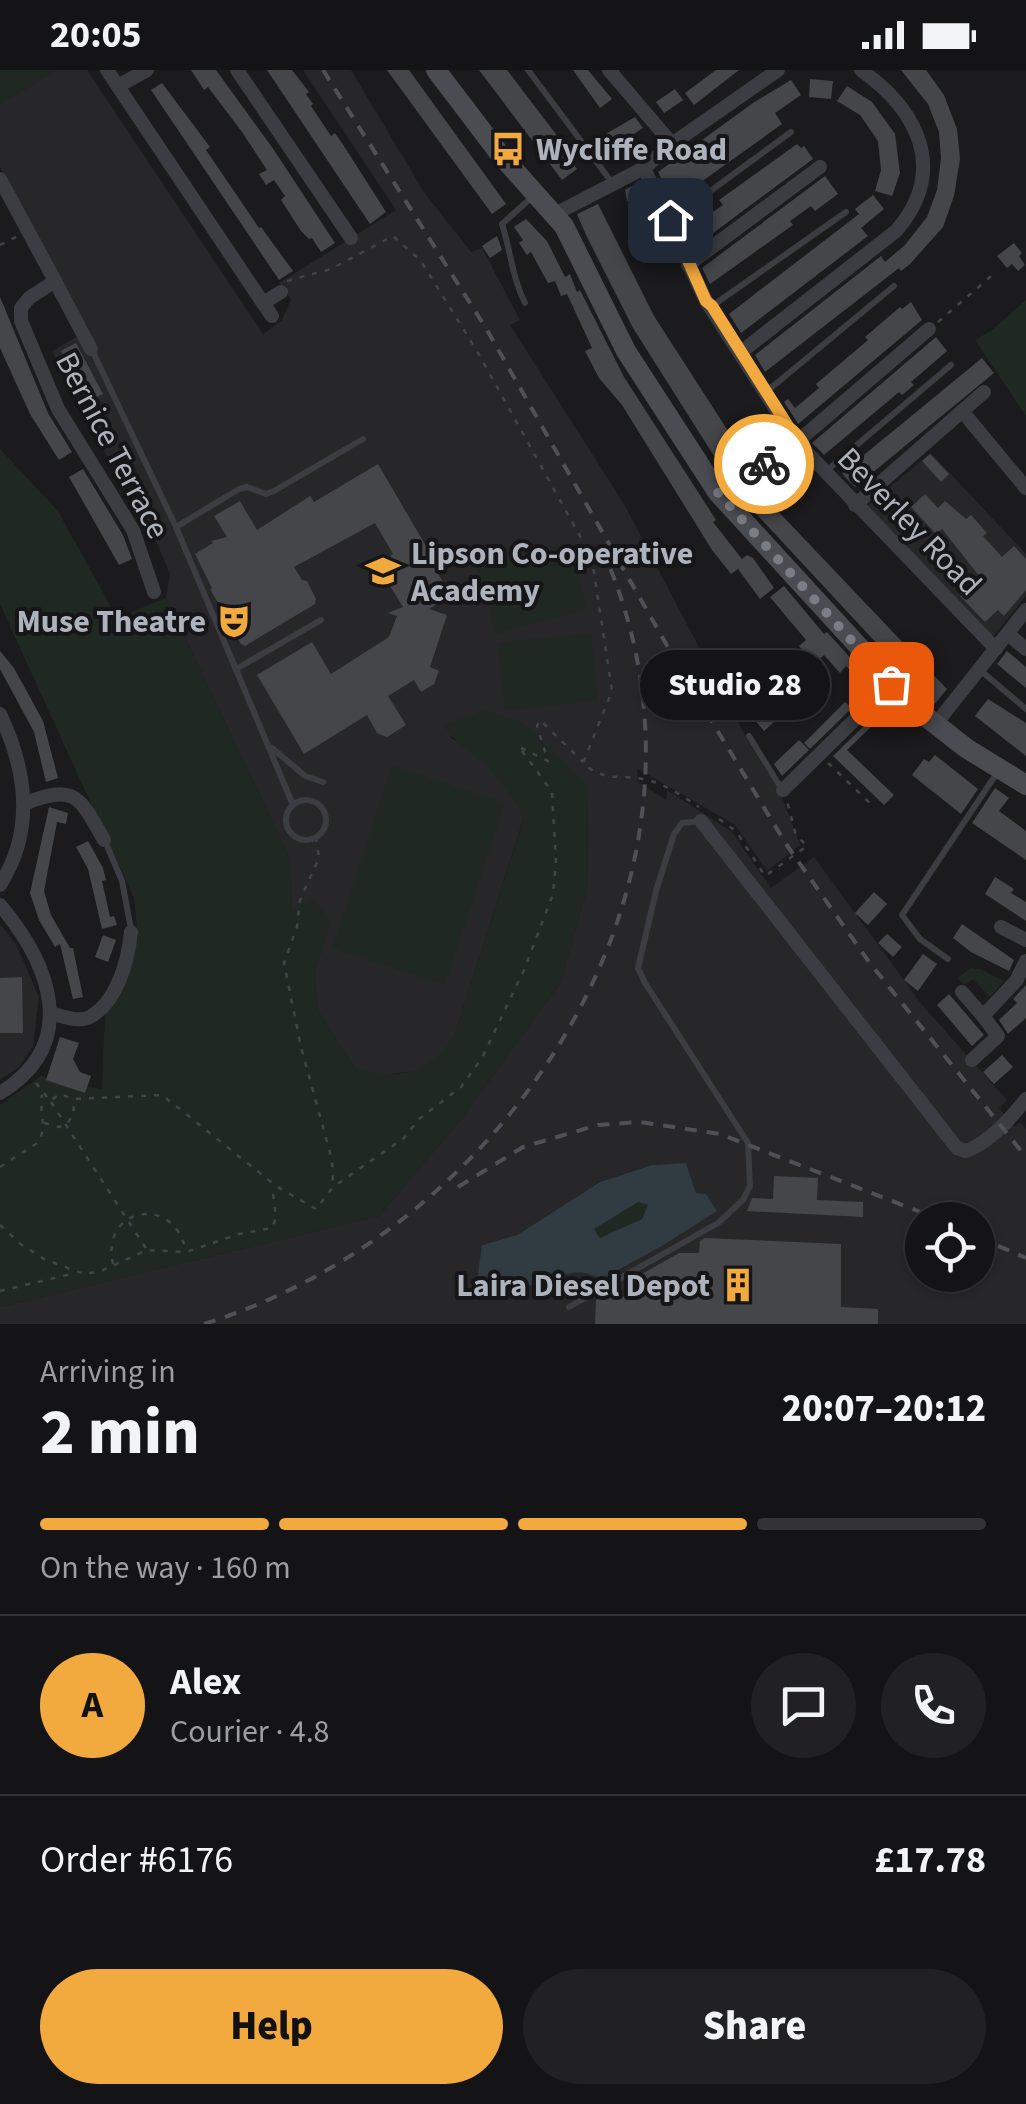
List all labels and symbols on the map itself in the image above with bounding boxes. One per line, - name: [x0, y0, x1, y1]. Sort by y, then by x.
- place label: Wycliffe Road: [536, 127, 727, 173]
- bus stop icon: Wycliffe Road: [489, 130, 527, 168]
- pin: [628, 178, 713, 263]
- street label: Bernice Terrace: [44, 344, 181, 547]
- courier: [714, 414, 814, 514]
- street label: Beverley Road: [826, 437, 992, 606]
- place label: Lipson Co-operative Academy: [410, 531, 693, 614]
- school or university icon: Lipson Co-operative Academy: [364, 552, 402, 590]
- place label: Muse Theatre: [16, 599, 206, 645]
- theatre icon: Muse Theatre: [215, 602, 253, 640]
- pin: [849, 642, 934, 727]
- callout: Studio 28: [641, 649, 831, 719]
- place label: Laira Diesel Depot: [456, 1263, 710, 1309]
- building icon: Laira Diesel Depot: [719, 1266, 757, 1304]

